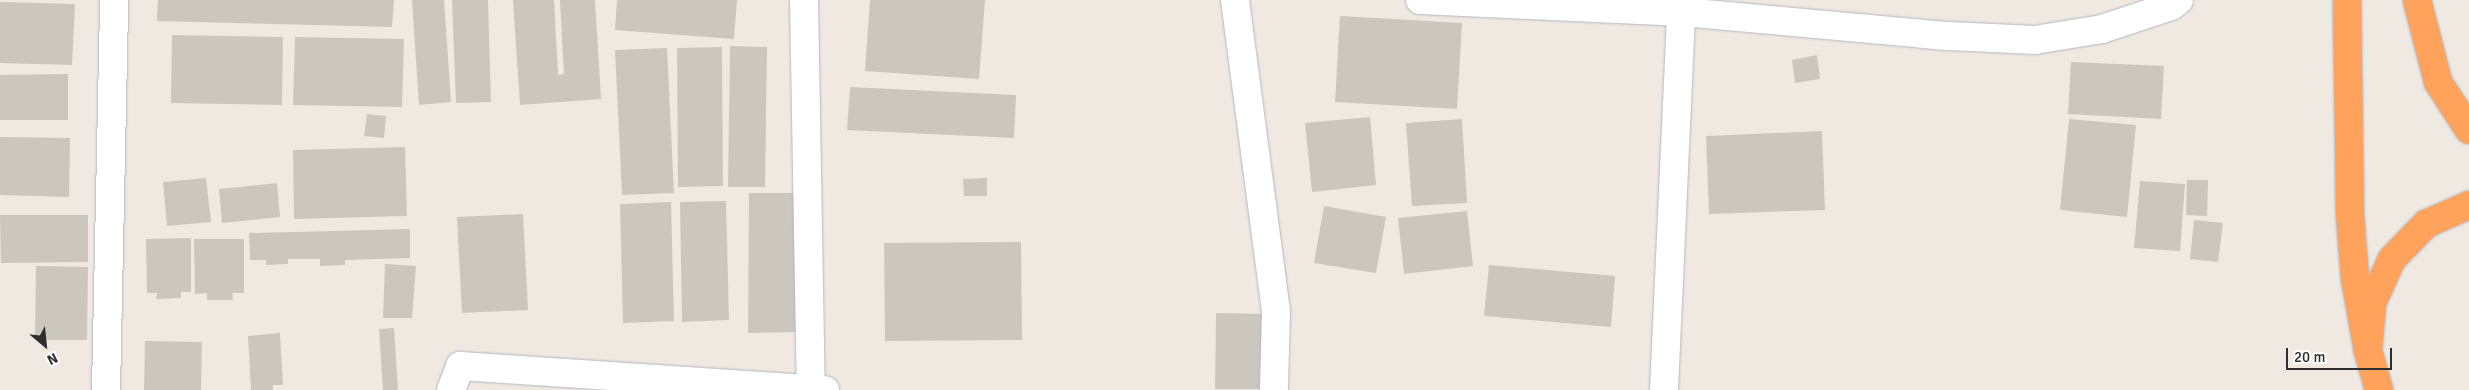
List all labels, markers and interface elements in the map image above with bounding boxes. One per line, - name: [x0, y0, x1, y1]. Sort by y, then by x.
- north arrow: [20, 320, 70, 370]
- scale bar: [2289, 338, 2395, 370]
- text: 20 m: [2294, 348, 2325, 366]
- text: N: [44, 349, 61, 368]

